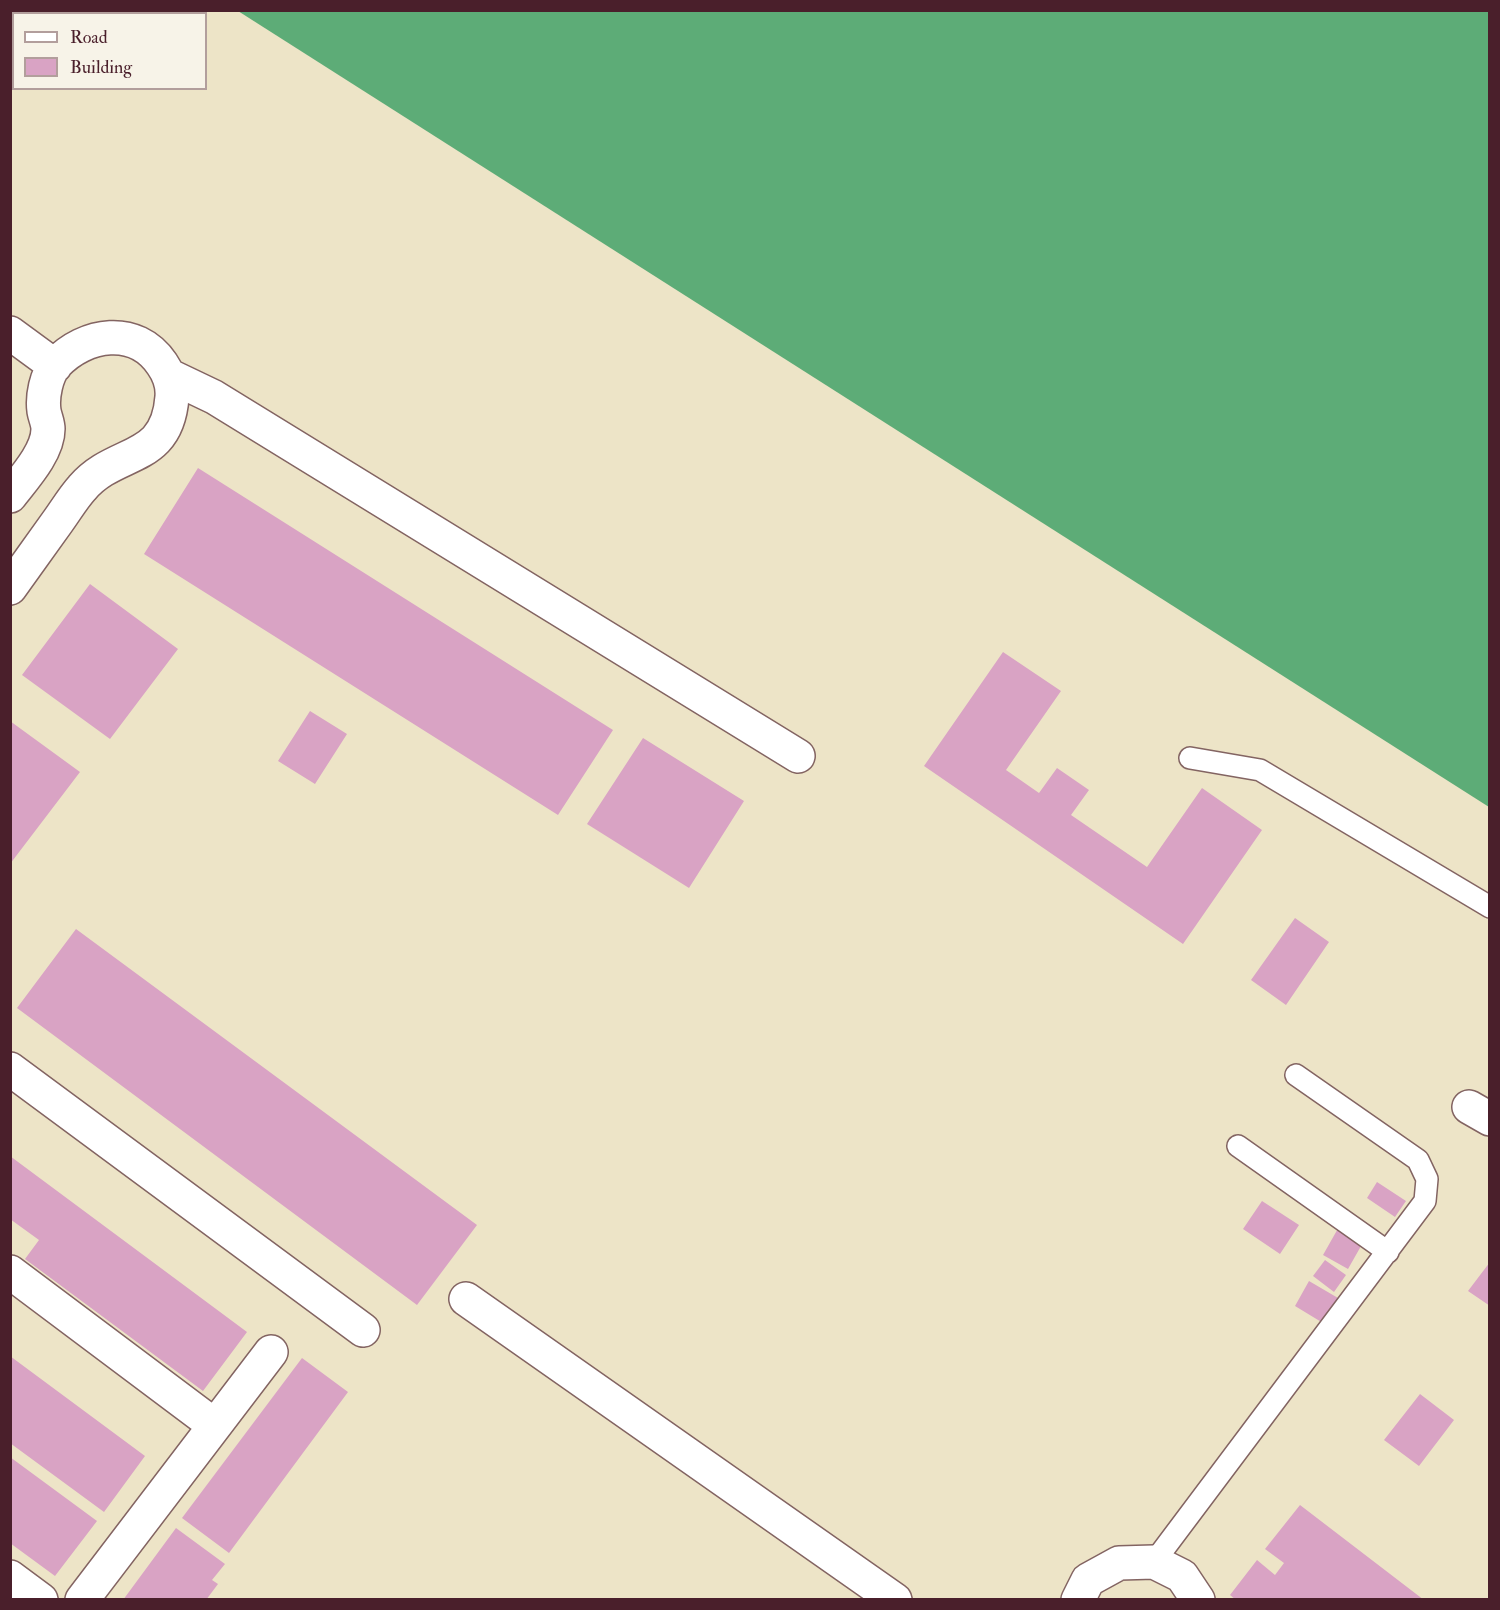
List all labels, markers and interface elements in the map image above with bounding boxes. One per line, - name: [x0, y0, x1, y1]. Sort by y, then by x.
- legend: [12, 12, 207, 90]
- text: Road: [70, 26, 108, 49]
- text: Building: [70, 56, 132, 79]

